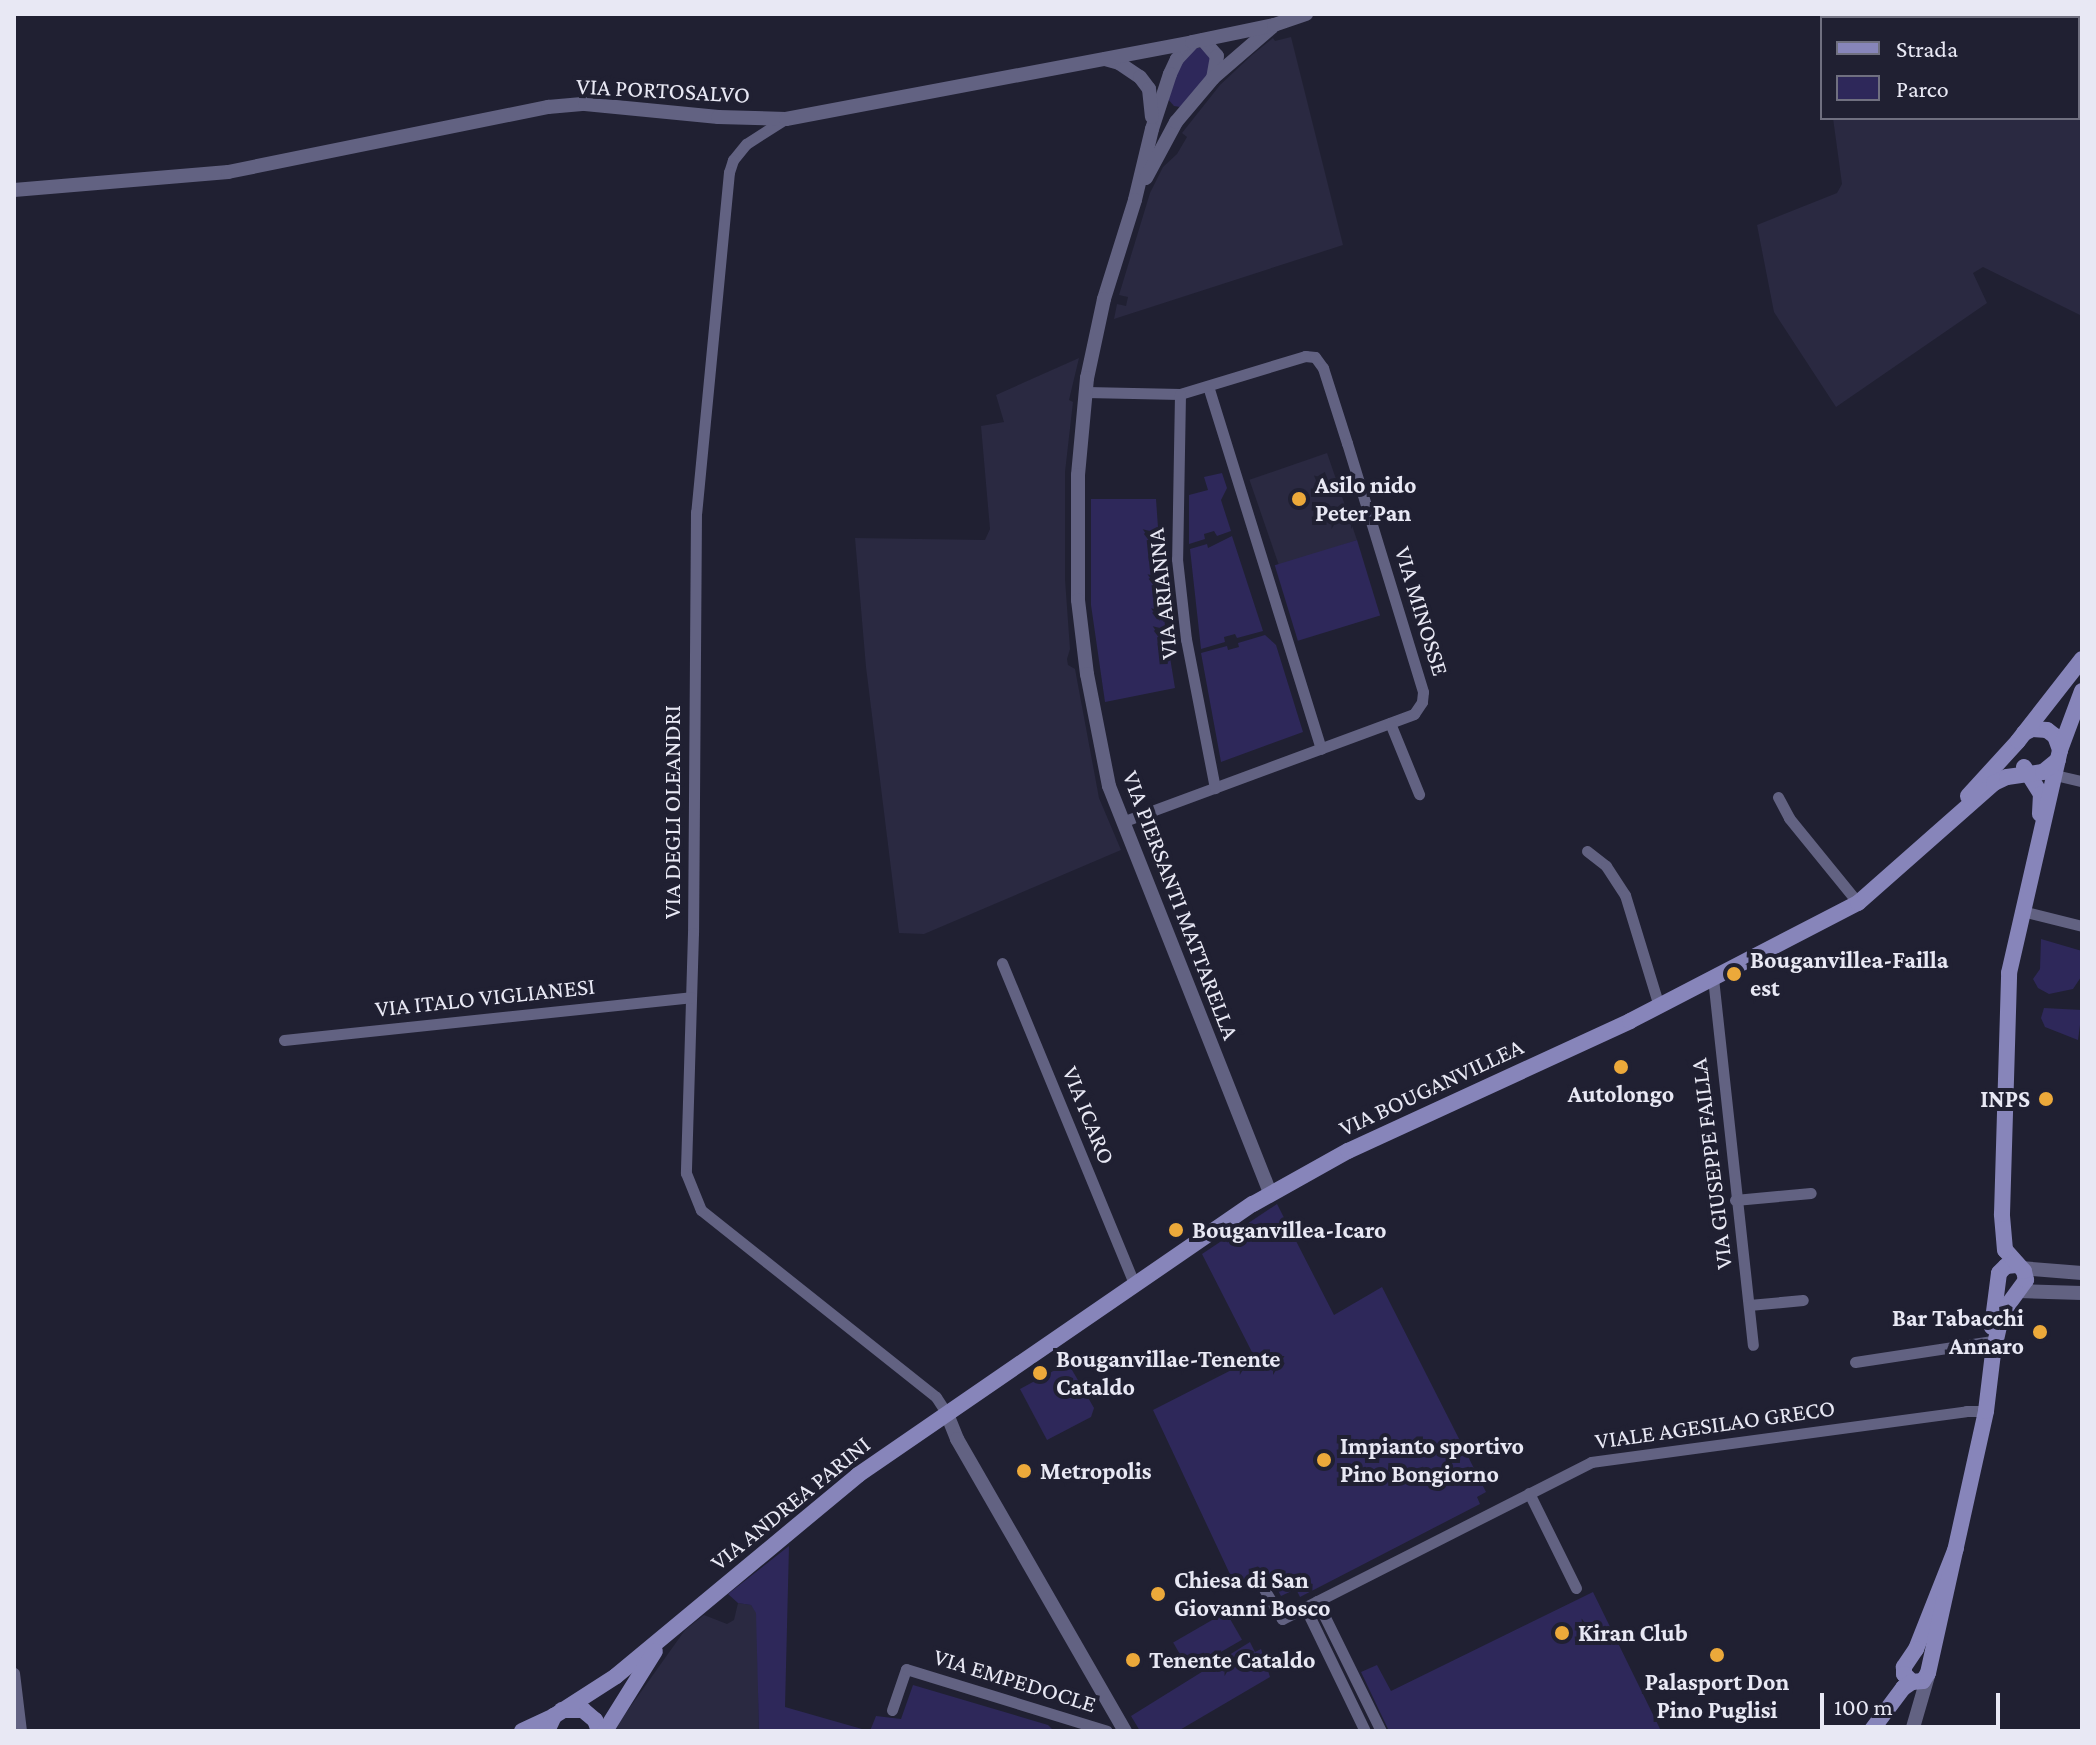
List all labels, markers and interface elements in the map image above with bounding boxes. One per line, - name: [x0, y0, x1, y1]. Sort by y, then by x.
- legend: [1820, 16, 2080, 120]
- text: Strada: [1896, 35, 1958, 62]
- street label: VIA PORTOSALVO: [575, 71, 751, 109]
- text: Parco: [1896, 75, 1949, 102]
- place label: Asilo nido Peter Pan: [1315, 471, 1416, 527]
- marker: Asilo nido Peter Pan: [1290, 490, 1308, 508]
- street label: VIA ARIANNA: [1141, 527, 1183, 661]
- street label: VIA MINOSSE: [1389, 543, 1455, 679]
- street label: VIA DEGLI OLEANDRI: [658, 705, 686, 919]
- street label: VIA PIERSANTI MATTARELLA: [1116, 767, 1246, 1043]
- place label: Bouganvillea-Failla est: [1750, 946, 1949, 1002]
- marker: Bouganvillea-Failla est: [1725, 965, 1743, 983]
- street label: VIA ITALO VIGLIANESI: [374, 971, 596, 1023]
- street label: VIA BOUGANVILLEA: [1334, 1032, 1528, 1142]
- street label: VIA GIUSEPPE FAILLA: [1684, 1057, 1738, 1271]
- marker: Autolongo: [1612, 1058, 1630, 1076]
- street label: VIA ICARO: [1056, 1062, 1122, 1168]
- place label: Autolongo: [1568, 1080, 1674, 1108]
- place label: INPS: [1980, 1085, 2030, 1113]
- marker: INPS: [2037, 1090, 2055, 1108]
- place label: Bouganvillea-Icaro: [1192, 1216, 1386, 1244]
- marker: Bouganvillea-Icaro: [1167, 1221, 1185, 1239]
- place label: Bar Tabacchi Annaro: [1892, 1304, 2024, 1360]
- marker: Bar Tabacchi Annaro: [2031, 1323, 2049, 1341]
- place label: Bouganvillae-Tenente Cataldo: [1056, 1345, 1281, 1401]
- marker: Bouganvillae-Tenente Cataldo: [1031, 1364, 1049, 1382]
- street label: VIALE AGESILAO GRECO: [1593, 1393, 1837, 1455]
- street label: VIA ANDREA PARINI: [704, 1430, 876, 1576]
- place label: Impianto sportivo Pino Bongiorno: [1340, 1432, 1524, 1488]
- marker: Impianto sportivo Pino Bongiorno: [1315, 1451, 1333, 1469]
- place label: Metropolis: [1040, 1457, 1152, 1485]
- marker: Metropolis: [1015, 1462, 1033, 1480]
- place label: Chiesa di San Giovanni Bosco: [1174, 1566, 1331, 1622]
- marker: Chiesa di San Giovanni Bosco: [1149, 1585, 1167, 1603]
- place label: Kiran Club: [1578, 1619, 1688, 1647]
- marker: Kiran Club: [1553, 1624, 1571, 1642]
- street label: VIA EMPEDOCLE: [930, 1642, 1100, 1718]
- place label: Tenente Cataldo: [1149, 1646, 1315, 1674]
- marker: Palasport Don Pino Puglisi: [1708, 1646, 1726, 1664]
- marker: Tenente Cataldo: [1124, 1651, 1142, 1669]
- place label: Palasport Don Pino Puglisi: [1645, 1668, 1789, 1724]
- scale bar: [1824, 1677, 2004, 1727]
- text: 100 m: [1834, 1693, 1893, 1720]

